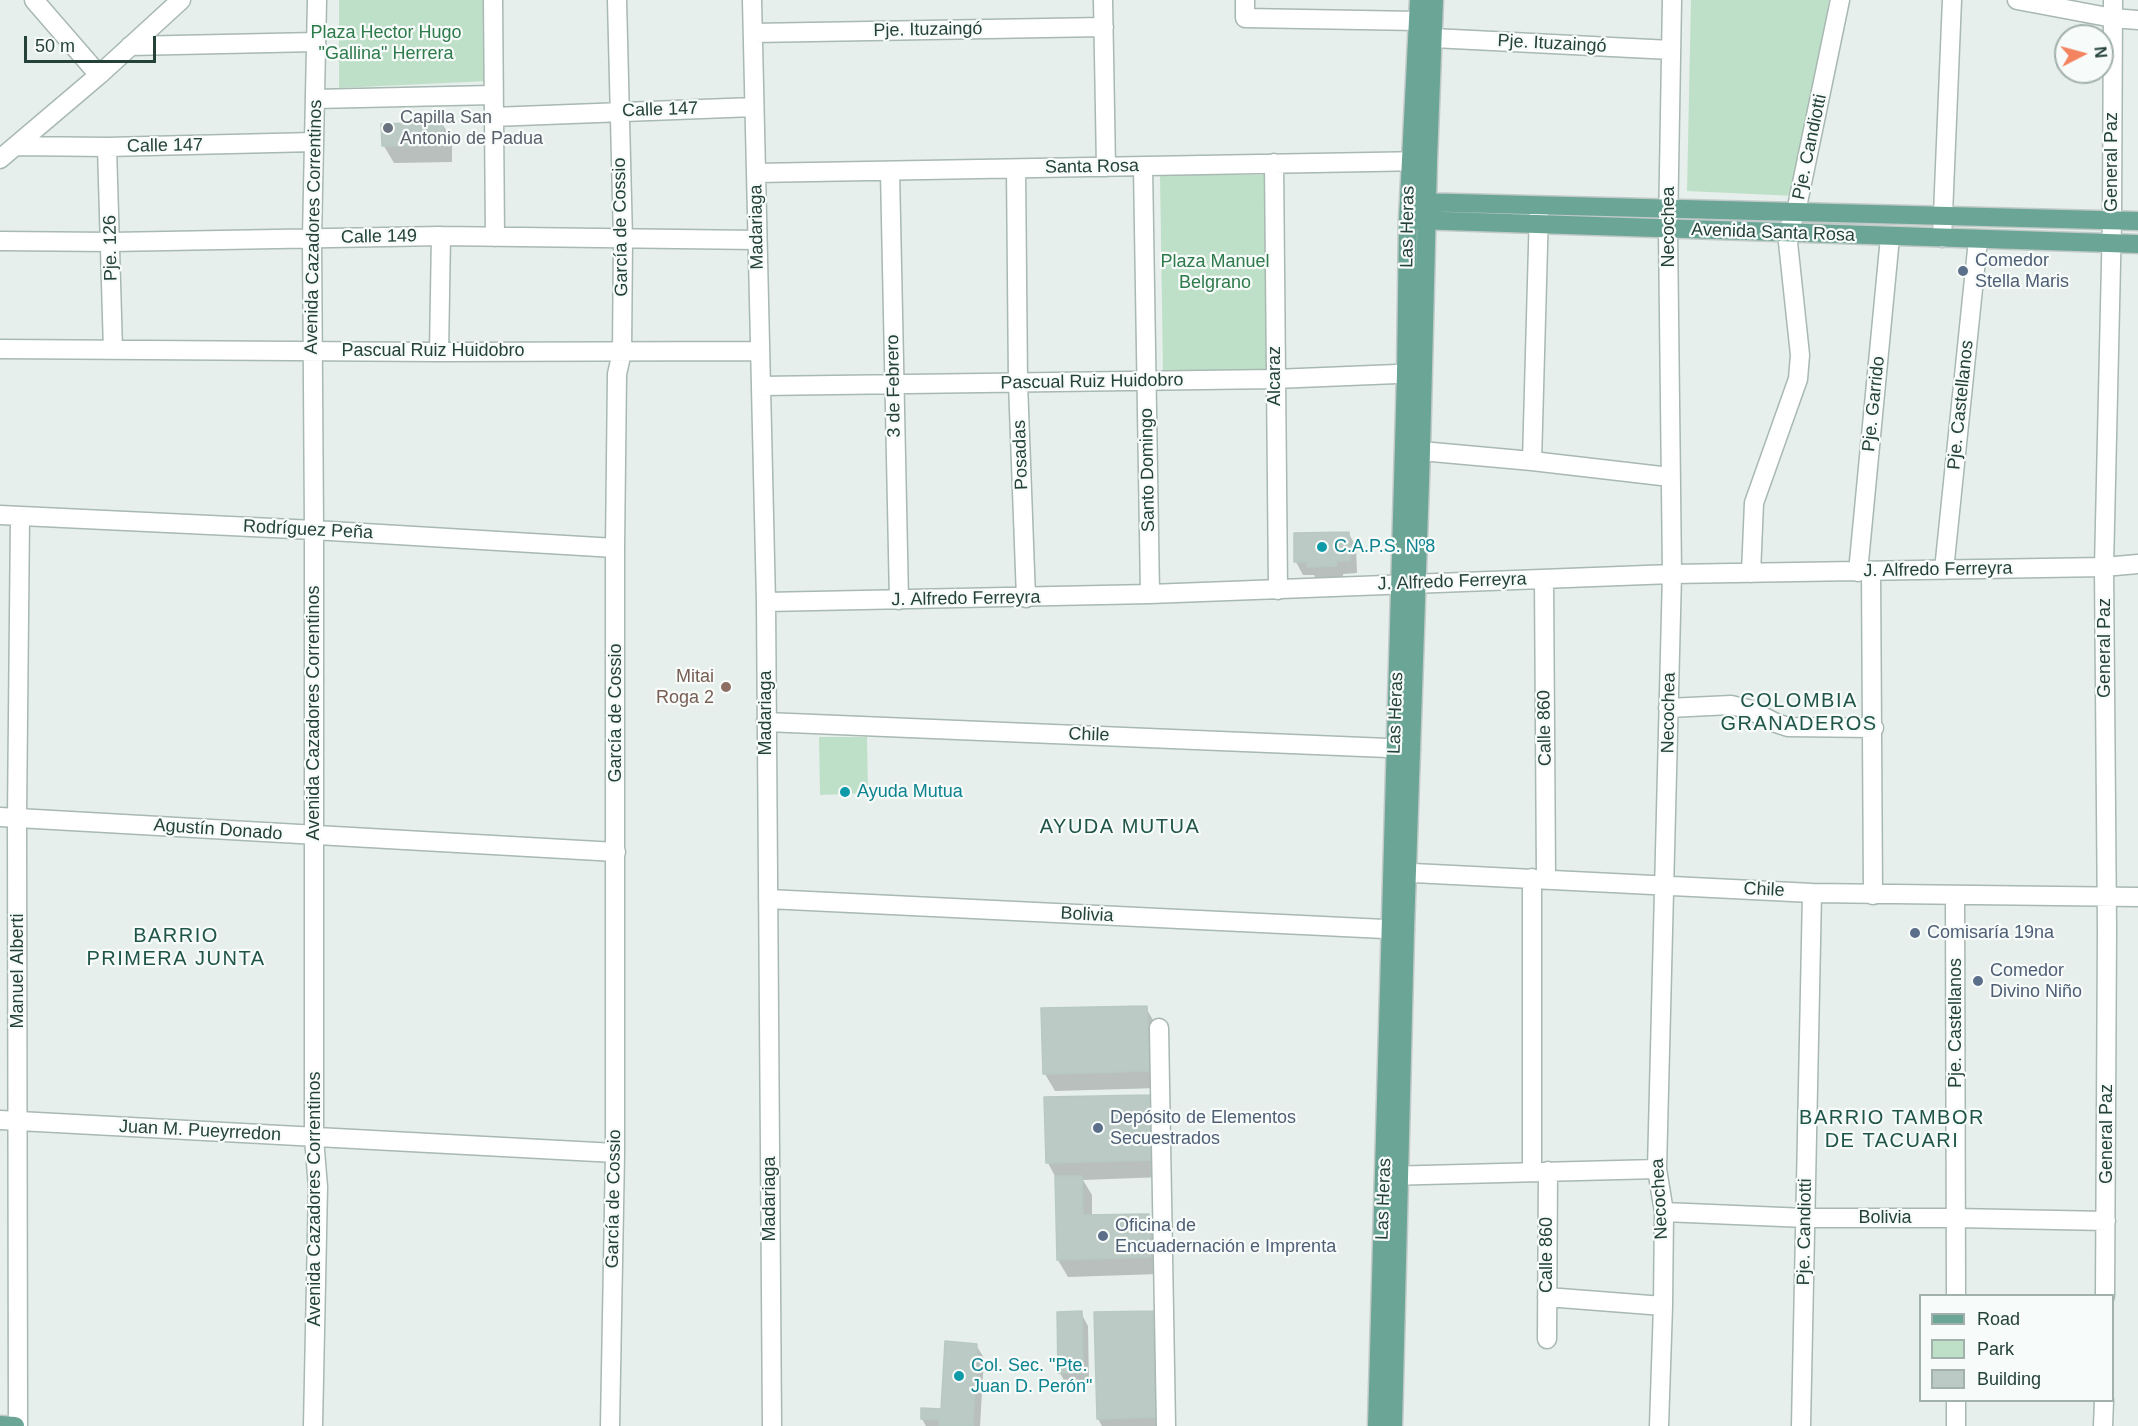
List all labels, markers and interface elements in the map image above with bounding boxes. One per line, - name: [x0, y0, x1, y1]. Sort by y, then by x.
- street label: Pje. Ituzaingó: [873, 18, 983, 42]
- park label: Plaza Hector Hugo "Gallina" Herrera: [310, 22, 462, 64]
- scale bar: [27, 24, 159, 62]
- north arrow: [2054, 24, 2114, 84]
- street label: Pje. Ituzaingó: [1497, 30, 1607, 58]
- text: 50 m: [35, 36, 75, 56]
- text: N: [2091, 46, 2109, 59]
- street label: Pje. Candiotti: [1788, 92, 1832, 202]
- street label: Calle 147: [622, 98, 698, 122]
- street label: Avenida Cazadores Correntinos: [301, 99, 327, 355]
- place label: Capilla San Antonio de Padua: [400, 107, 543, 150]
- street label: General Paz: [2101, 112, 2123, 212]
- marker: Capilla San Antonio de Padua: [381, 121, 395, 135]
- street label: Calle 147: [127, 135, 203, 157]
- street label: Santa Rosa: [1045, 155, 1139, 179]
- street label: García de Cossio: [609, 157, 633, 297]
- street label: Madariaga: [745, 184, 769, 270]
- street label: Las Heras: [1396, 186, 1420, 268]
- street label: Necochea: [1658, 186, 1680, 268]
- street label: Pje. 126: [100, 215, 122, 281]
- street label: Avenida Santa Rosa: [1691, 219, 1855, 247]
- street label: Calle 149: [341, 226, 417, 248]
- place label: Comedor Stella Maris: [1975, 250, 2069, 292]
- park label: Plaza Manuel Belgrano: [1160, 251, 1270, 294]
- marker: Comedor Stella Maris: [1956, 264, 1970, 278]
- street label: 3 de Febrero: [882, 334, 906, 438]
- street label: Pje. Castellanos: [1943, 339, 1979, 471]
- street label: Pascual Ruiz Huidobro: [341, 340, 525, 362]
- street label: Alcaraz: [1264, 346, 1286, 406]
- street label: Pje. Garrido: [1858, 355, 1890, 453]
- street label: Pascual Ruiz Huidobro: [1000, 370, 1184, 394]
- street label: Santo Domingo: [1136, 408, 1160, 532]
- street label: Posadas: [1009, 420, 1033, 490]
- street label: Rodríguez Peña: [242, 516, 374, 544]
- place label: C.A.P.S. Nº8: [1334, 536, 1435, 558]
- marker: C.A.P.S. Nº8: [1315, 540, 1329, 554]
- street label: J. Alfredo Ferreyra: [1863, 558, 2013, 582]
- street label: J. Alfredo Ferreyra: [1377, 569, 1527, 595]
- street label: Avenida Cazadores Correntinos: [303, 586, 325, 840]
- street label: J. Alfredo Ferreyra: [891, 587, 1041, 611]
- street label: General Paz: [2094, 598, 2116, 698]
- street label: García de Cossio: [605, 643, 627, 783]
- place label: Mitai Roga 2: [656, 666, 714, 708]
- street label: Madariaga: [755, 670, 777, 756]
- street label: Las Heras: [1384, 672, 1408, 754]
- street label: Necochea: [1657, 672, 1681, 754]
- marker: Mitai Roga 2: [719, 680, 733, 694]
- district label: COLOMBIA GRANADEROS: [1720, 689, 1878, 736]
- street label: Calle 860: [1534, 690, 1556, 766]
- street label: Chile: [1068, 723, 1110, 747]
- place label: Ayuda Mutua: [857, 781, 963, 803]
- marker: Ayuda Mutua: [838, 785, 852, 799]
- street label: Agustín Donado: [153, 815, 283, 845]
- district label: AYUDA MUTUA: [1040, 815, 1200, 839]
- street label: Chile: [1743, 878, 1785, 902]
- street label: Bolivia: [1060, 903, 1114, 927]
- street label: Manuel Alberti: [7, 913, 29, 1029]
- place label: Comisaría 19na: [1927, 922, 2054, 944]
- district label: BARRIO PRIMERA JUNTA: [86, 924, 266, 971]
- marker: Comisaría 19na: [1908, 926, 1922, 940]
- street label: Pje. Castellanos: [1945, 958, 1967, 1088]
- place label: Comedor Divino Niño: [1990, 960, 2082, 1002]
- marker: Comedor Divino Niño: [1971, 974, 1985, 988]
- street label: Avenida Cazadores Correntinos: [304, 1072, 326, 1326]
- street label: General Paz: [2096, 1084, 2118, 1184]
- district label: BARRIO TAMBOR DE TACUARI: [1799, 1106, 1985, 1153]
- place label: Depósito de Elementos Secuestrados: [1110, 1107, 1296, 1150]
- street label: Juan M. Pueyrredon: [119, 1116, 281, 1146]
- marker: Depósito de Elementos Secuestrados: [1091, 1121, 1105, 1135]
- street label: García de Cossio: [602, 1129, 626, 1269]
- street label: Madariaga: [759, 1156, 781, 1242]
- street label: Las Heras: [1372, 1158, 1396, 1240]
- street label: Necochea: [1647, 1158, 1673, 1240]
- street label: Pje. Candiotti: [1793, 1178, 1817, 1286]
- street label: Bolivia: [1858, 1207, 1912, 1229]
- place label: Oficina de Encuadernación e Imprenta: [1115, 1215, 1336, 1258]
- street label: Calle 860: [1536, 1217, 1558, 1293]
- marker: Oficina de Encuadernación e Imprenta: [1096, 1229, 1110, 1243]
- legend: [1919, 1294, 2114, 1402]
- text: Road: [1977, 1309, 2020, 1329]
- text: Park: [1977, 1339, 2014, 1359]
- place label: Col. Sec. "Pte. Juan D. Perón": [971, 1355, 1092, 1398]
- marker: Col. Sec. "Pte. Juan D. Perón": [952, 1369, 966, 1383]
- text: Building: [1977, 1369, 2041, 1389]

